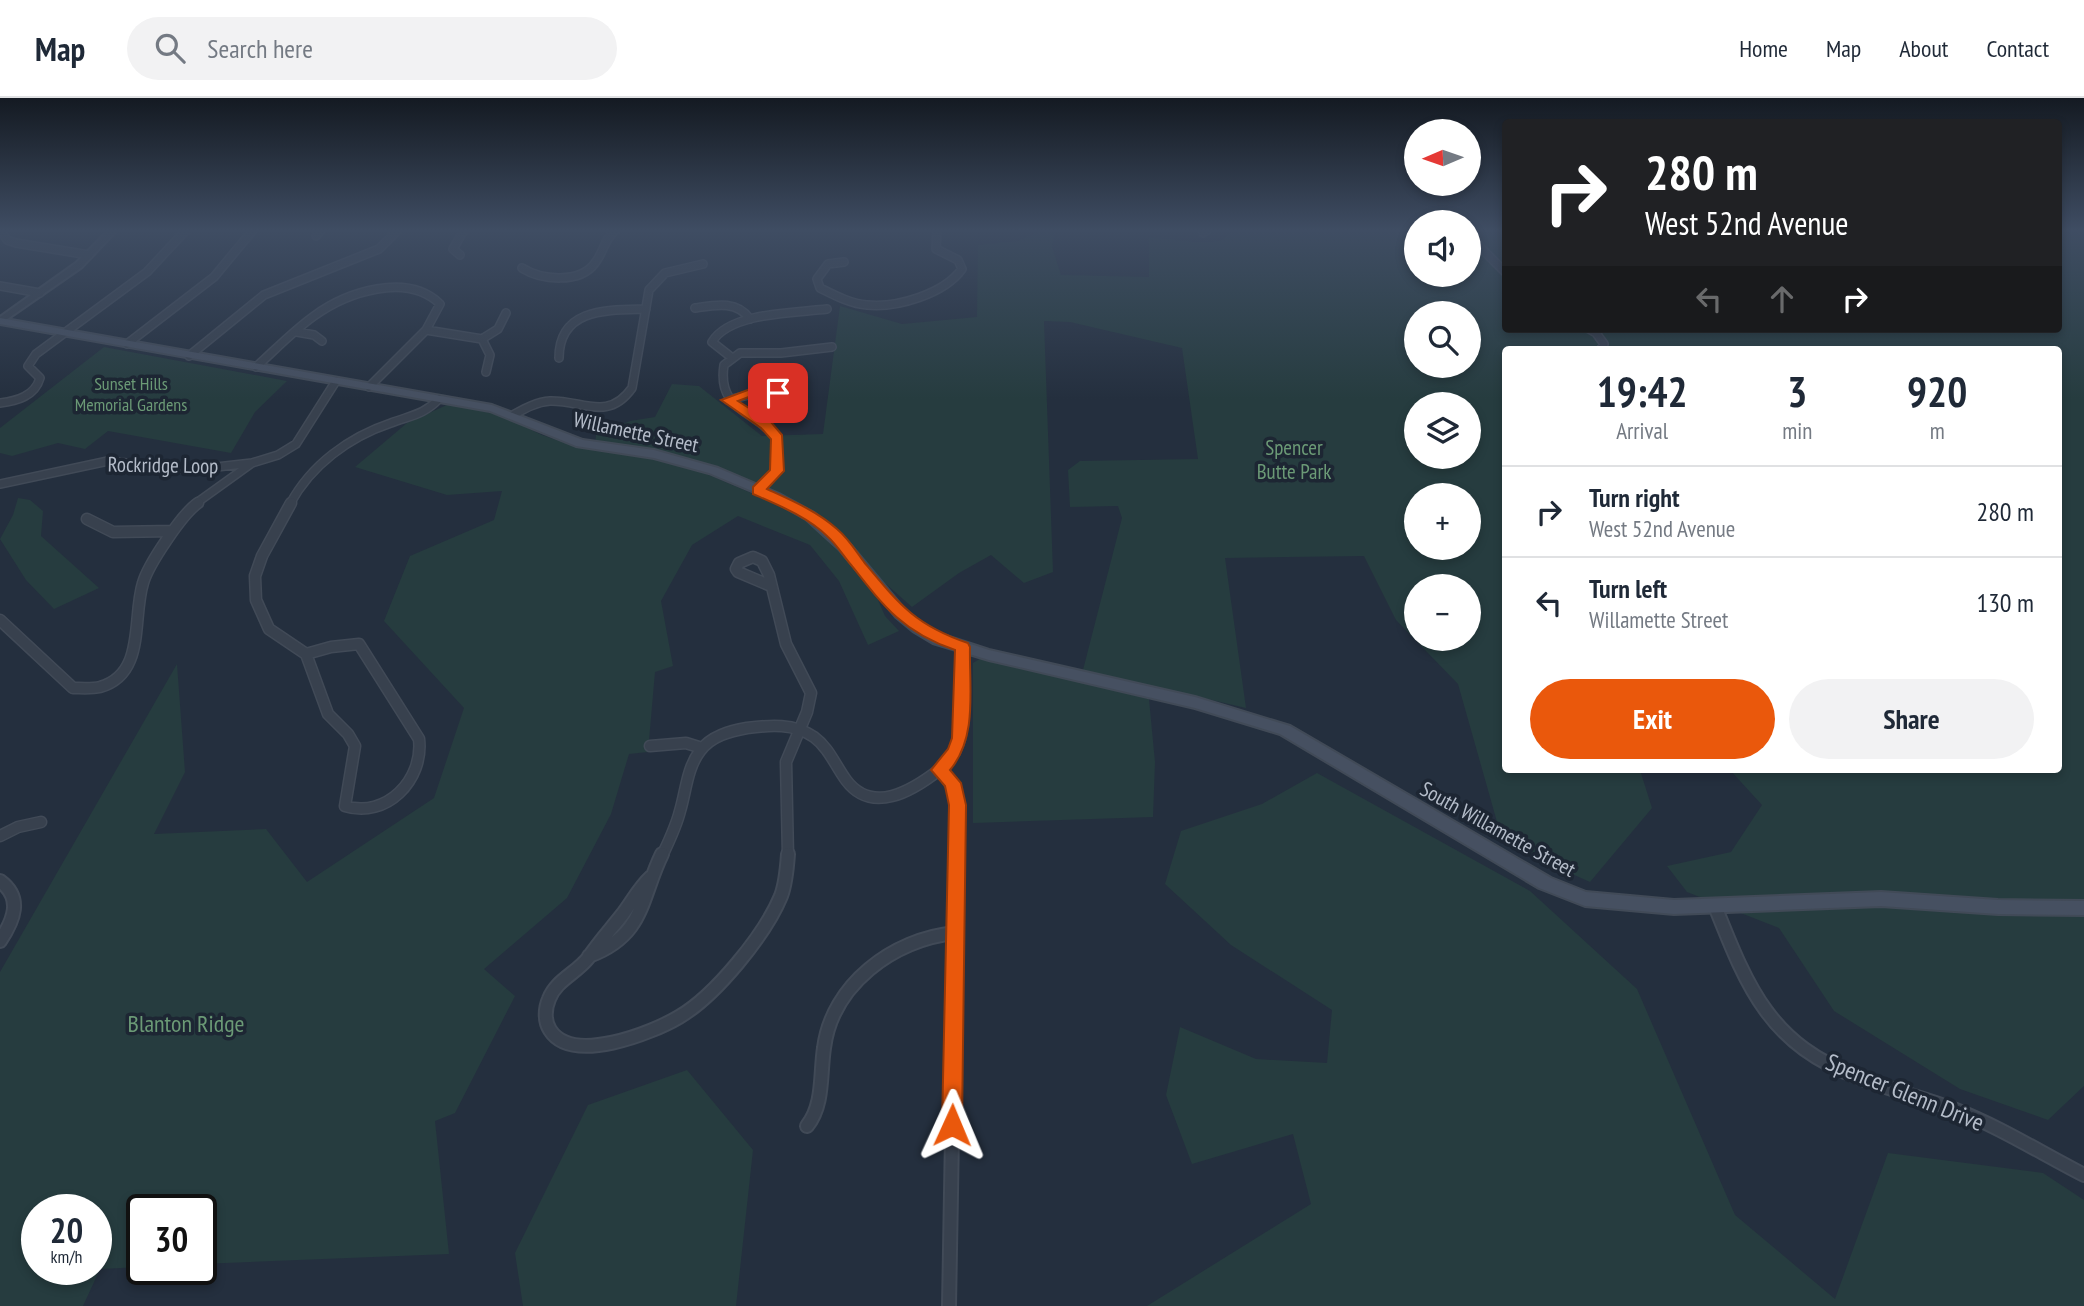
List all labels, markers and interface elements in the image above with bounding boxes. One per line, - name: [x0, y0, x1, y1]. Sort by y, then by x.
- search box: [127, 17, 617, 80]
- text: Map: [35, 27, 85, 70]
- icon: search: [151, 29, 189, 67]
- text: Search here: [207, 32, 313, 65]
- text: Home: [1739, 33, 1788, 64]
- text: Map: [1826, 33, 1861, 64]
- text: About: [1899, 33, 1948, 64]
- text: Contact: [1986, 33, 2049, 64]
- north arrow: [1404, 119, 1480, 196]
- map controls: [1404, 119, 1481, 651]
- text: 280 m: [1645, 140, 1758, 204]
- icon: right: [1530, 147, 1621, 238]
- text: West 52nd Avenue: [1645, 202, 1849, 244]
- button: sound: [1404, 210, 1481, 287]
- icon: left: [1690, 280, 1728, 318]
- icon: ahead: [1763, 280, 1801, 318]
- icon: right: [1836, 280, 1874, 318]
- button: search: [1404, 301, 1481, 378]
- pin: [748, 363, 808, 423]
- text: 19:42: [1597, 364, 1688, 419]
- text: 3: [1787, 364, 1807, 419]
- text: 920: [1907, 364, 1967, 419]
- park label: Sunset Hills Memorial Gardens: [75, 372, 187, 416]
- icon: arrive: [759, 374, 797, 412]
- button: layers: [1404, 392, 1481, 469]
- street label: Willamette Street: [571, 406, 701, 458]
- text: Arrival: [1616, 416, 1668, 445]
- text: min: [1782, 416, 1812, 445]
- text: m: [1930, 416, 1945, 445]
- park label: Spencer Butte Park: [1257, 434, 1331, 485]
- street label: Rockridge Loop: [107, 451, 219, 479]
- text: Turn right: [1589, 481, 1680, 514]
- button: +: [1404, 483, 1481, 560]
- icon: right: [1530, 493, 1568, 531]
- text: 280 m: [1976, 495, 2034, 528]
- text: West 52nd Avenue: [1589, 514, 1735, 543]
- text: Turn left: [1589, 572, 1667, 605]
- button: −: [1404, 574, 1481, 651]
- icon: left: [1530, 584, 1568, 622]
- text: 130 m: [1976, 586, 2034, 619]
- text: Willamette Street: [1589, 605, 1728, 634]
- button: Exit: [1530, 679, 1775, 759]
- button: Share: [1789, 679, 2034, 759]
- street label: South Willamette Street: [1416, 775, 1581, 883]
- park label: Blanton Ridge: [128, 1008, 244, 1039]
- street label: Spencer Glenn Drive: [1821, 1046, 1989, 1138]
- position arrow: [915, 1088, 989, 1162]
- speed limit sign: 30: [126, 1194, 217, 1285]
- text: 20: [50, 1207, 83, 1253]
- text: km/h: [51, 1245, 82, 1268]

